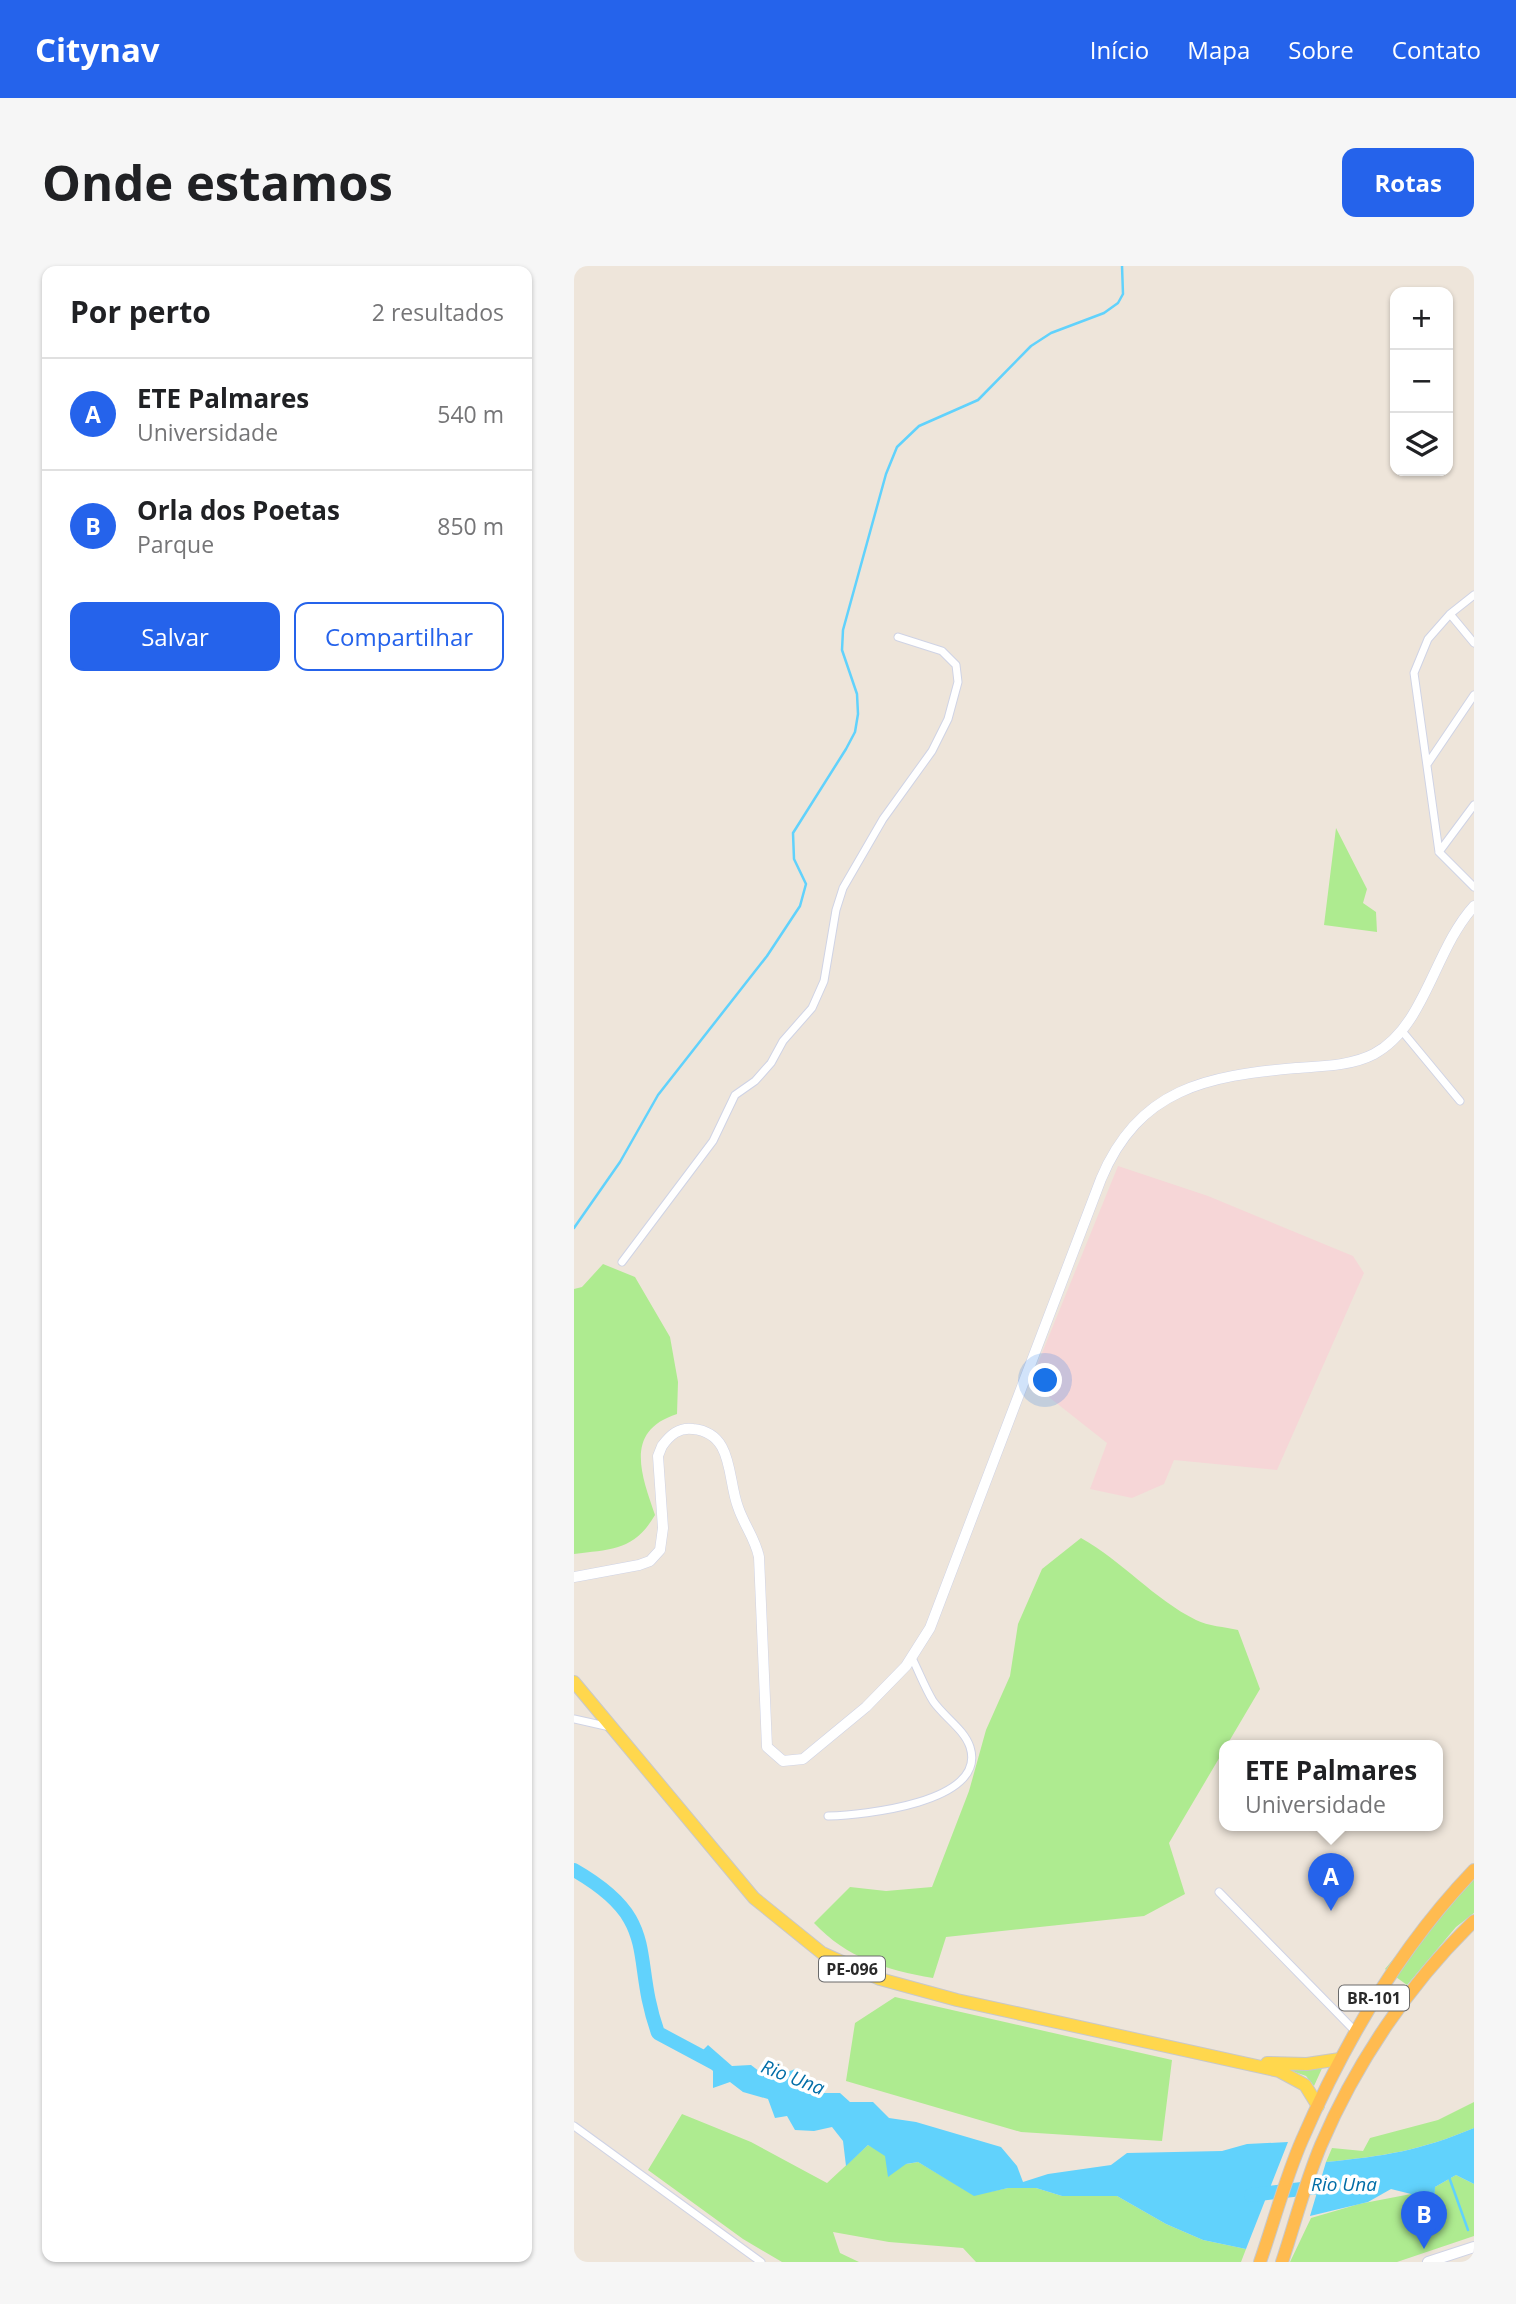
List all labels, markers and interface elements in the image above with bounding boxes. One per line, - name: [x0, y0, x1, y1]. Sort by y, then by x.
- text: Citynav: [35, 27, 160, 72]
- text: Início: [1090, 33, 1149, 66]
- text: Mapa: [1187, 33, 1250, 66]
- text: Sobre: [1288, 33, 1354, 66]
- text: Contato: [1392, 33, 1481, 66]
- button: Rotas: [1342, 148, 1474, 217]
- text: Onde estamos: [42, 149, 393, 215]
- map controls: [1390, 287, 1453, 476]
- button: +: [1390, 287, 1453, 350]
- text: Por perto: [70, 291, 211, 332]
- text: 2 resultados: [372, 296, 504, 328]
- button: −: [1390, 350, 1453, 413]
- text: ETE Palmares: [137, 380, 309, 416]
- text: A: [85, 398, 101, 430]
- text: 540 m: [437, 398, 504, 430]
- button: layers: [1390, 413, 1453, 476]
- text: Universidade: [137, 416, 278, 448]
- text: Orla dos Poetas: [137, 492, 340, 528]
- text: B: [85, 510, 101, 542]
- text: 850 m: [437, 510, 504, 542]
- text: Parque: [137, 528, 214, 560]
- button: Salvar: [70, 602, 280, 671]
- button: Compartilhar: [294, 602, 504, 671]
- your location: [1028, 1363, 1062, 1397]
- popup: [1219, 1740, 1443, 1831]
- text: ETE Palmares: [1245, 1752, 1417, 1788]
- text: Universidade: [1245, 1788, 1386, 1820]
- pin: A: [1308, 1853, 1354, 1911]
- road number: PE-096: [819, 1956, 885, 1982]
- road number: BR-101: [1339, 1986, 1409, 2010]
- water label: Rio Una: [758, 2053, 829, 2101]
- water label: Rio Una: [1311, 2171, 1377, 2197]
- pin: B: [1401, 2191, 1447, 2249]

